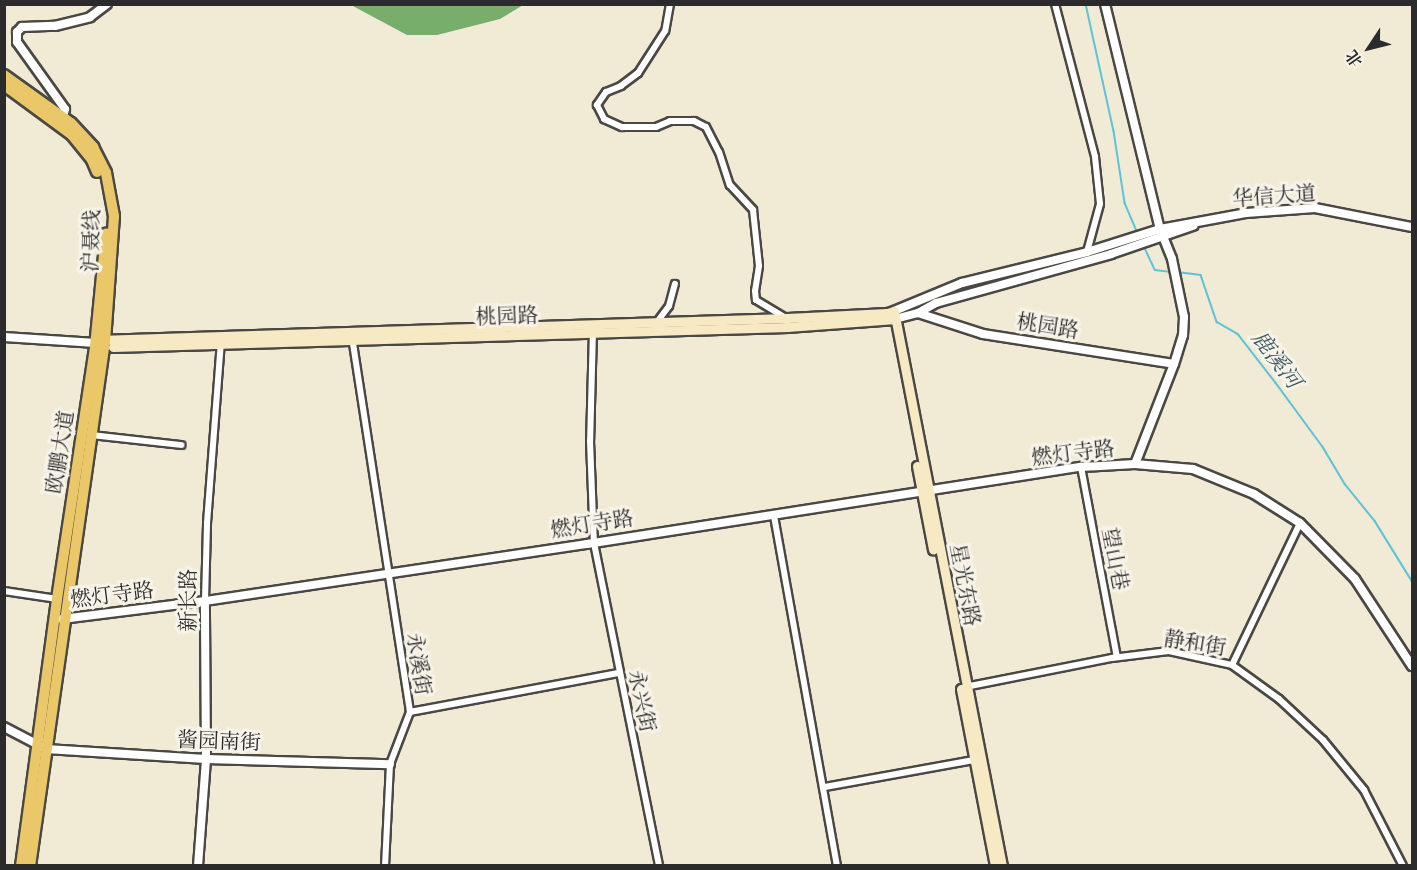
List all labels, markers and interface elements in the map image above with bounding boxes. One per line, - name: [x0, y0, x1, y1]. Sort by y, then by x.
- north arrow: [1339, 18, 1399, 78]
- text: 北: [1341, 45, 1368, 71]
- street label: 华信大道: [1231, 181, 1317, 211]
- street label: 沪聂线: [77, 209, 105, 273]
- street label: 桃园路: [475, 302, 539, 330]
- street label: 桃园路: [1015, 309, 1081, 343]
- water label: 鹿溪河: [1246, 326, 1306, 394]
- street label: 欧鹏大道: [41, 409, 79, 495]
- street label: 燃灯寺路: [1030, 435, 1116, 471]
- street label: 燃灯寺路: [549, 505, 635, 543]
- street label: 望山巷: [1097, 526, 1133, 592]
- street label: 星光东路: [945, 541, 985, 629]
- street label: 新长路: [175, 569, 201, 631]
- street label: 燃灯寺路: [69, 577, 155, 613]
- street label: 静和街: [1162, 626, 1228, 660]
- street label: 永溪街: [402, 631, 436, 697]
- street label: 永兴街: [623, 668, 661, 734]
- street label: 酱园南街: [177, 727, 261, 755]

